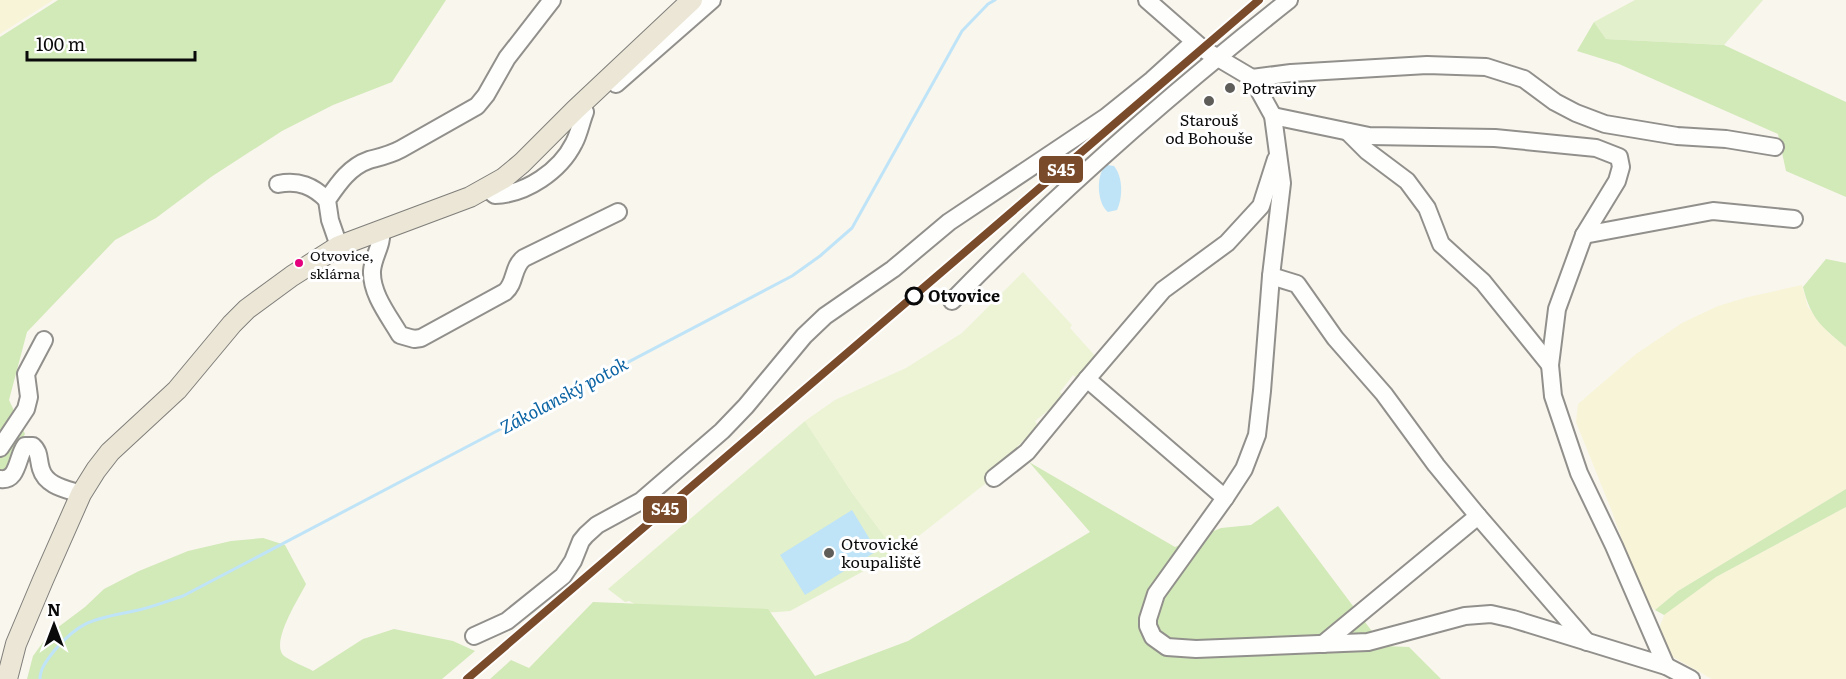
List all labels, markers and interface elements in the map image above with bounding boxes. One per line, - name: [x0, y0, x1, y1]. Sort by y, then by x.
- scale bar: [27, 24, 195, 62]
- text: 100 m: [36, 30, 85, 57]
- place label: Potraviny: [1242, 75, 1317, 99]
- marker: Potraviny: [1223, 81, 1237, 95]
- marker: Starouš od Bohouše: [1202, 94, 1216, 108]
- place label: Starouš od Bohouše: [1165, 107, 1253, 149]
- line badge: S45: [1038, 155, 1084, 184]
- text: S45: [1047, 157, 1075, 181]
- place label: Otvovice, sklárna: [310, 245, 374, 283]
- marker: Otvovice, sklárna: [293, 257, 305, 269]
- place label: Otvovice: [928, 283, 1000, 307]
- marker: Otvovice: [905, 287, 923, 305]
- water label: Zákolanský potok: [494, 349, 632, 440]
- line badge: S45: [642, 495, 688, 524]
- text: S45: [651, 496, 679, 520]
- place label: Otvovické koupaliště: [841, 531, 921, 573]
- marker: Otvovické koupaliště: [822, 546, 836, 560]
- north arrow: [24, 595, 84, 655]
- text: N: [47, 597, 61, 621]

